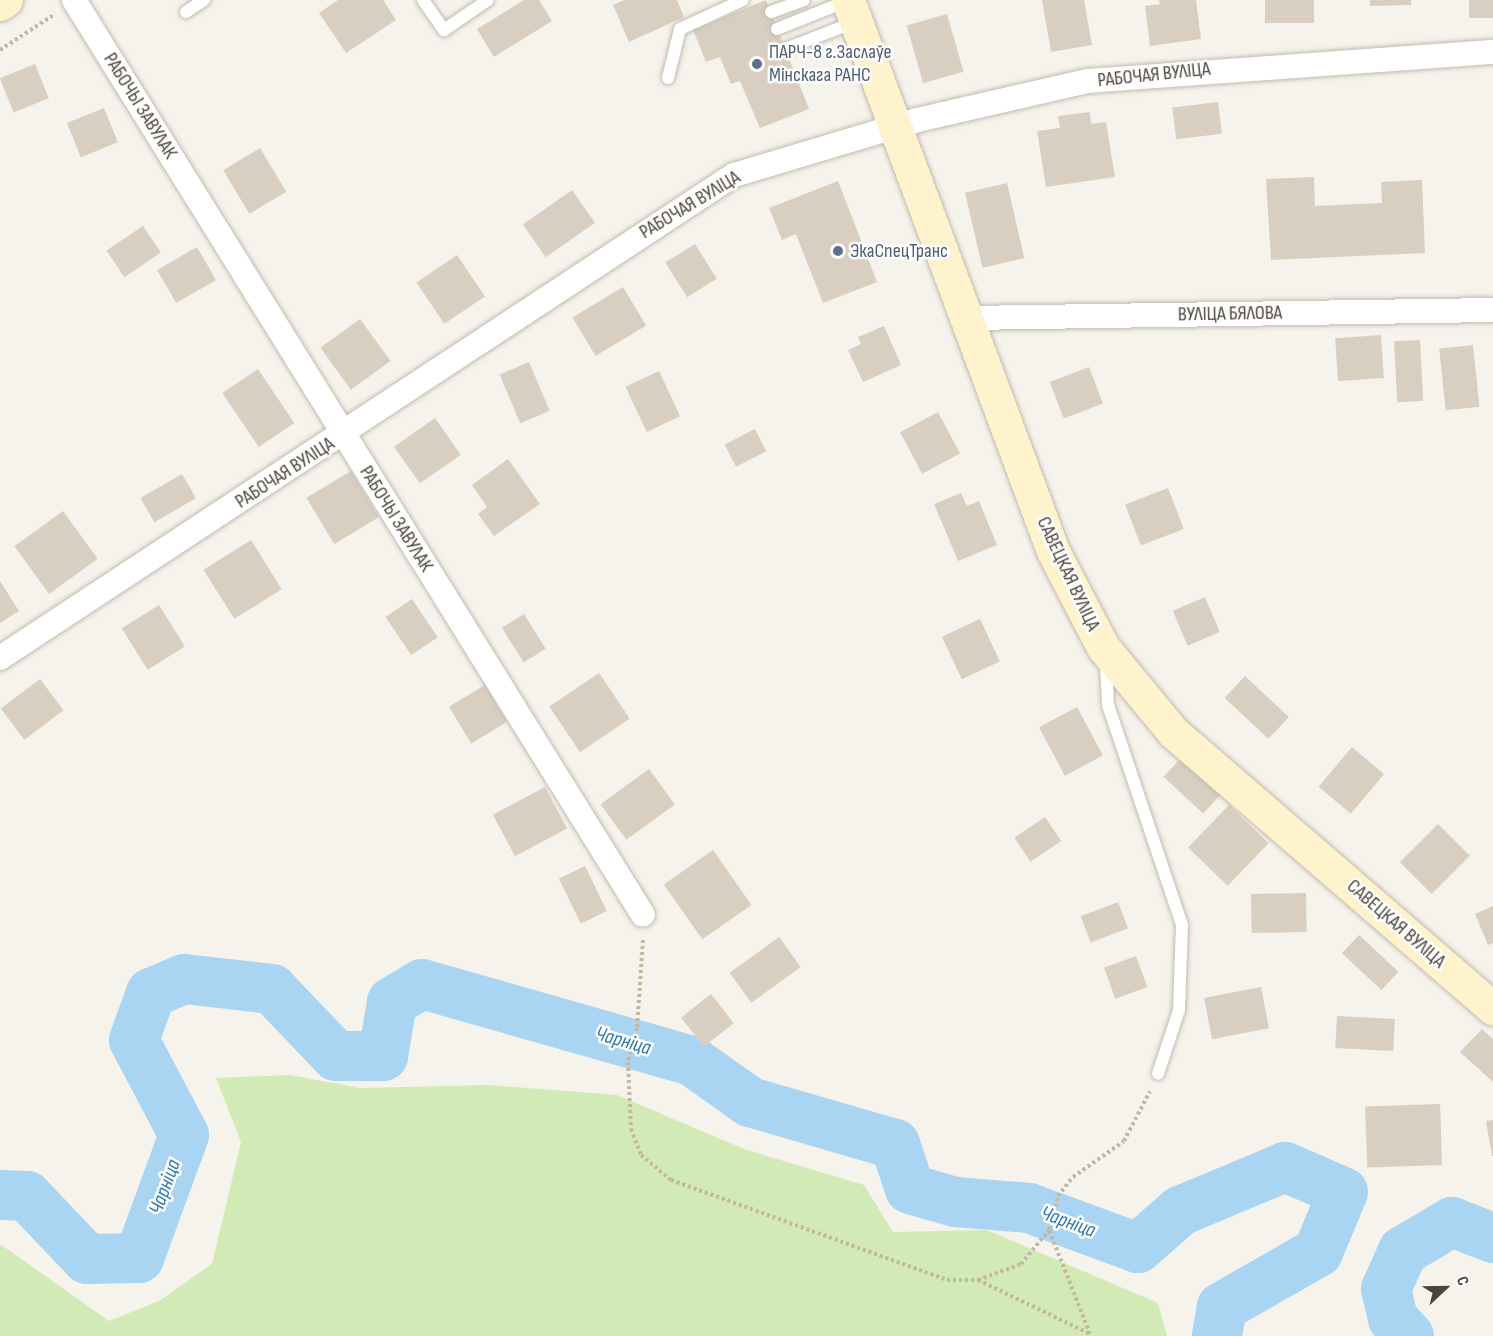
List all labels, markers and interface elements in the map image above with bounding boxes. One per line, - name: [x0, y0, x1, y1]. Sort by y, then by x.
- place label: ПАРЧ-8 г.Заслаўе Мінскага РАНС: [769, 40, 892, 87]
- street label: РАБОЧЫ ЗАВУЛАК: [98, 49, 182, 163]
- marker: ПАРЧ-8 г.Заслаўе Мінскага РАНС: [750, 57, 764, 71]
- street label: РАБОЧАЯ ВУЛІЦА: [1096, 57, 1212, 93]
- street label: РАБОЧАЯ ВУЛІЦА: [635, 166, 745, 244]
- place label: ЭкаСпецТранс: [850, 239, 948, 263]
- marker: ЭкаСпецТранс: [831, 244, 845, 258]
- street label: ВУЛІЦА БЯЛОВА: [1178, 301, 1282, 327]
- street label: РАБОЧАЯ ВУЛІЦА: [231, 432, 339, 514]
- street label: РАБОЧЫ ЗАВУЛАК: [354, 462, 438, 576]
- street label: САВЕЦКАЯ ВУЛІЦА: [1031, 513, 1105, 635]
- street label: САВЕЦКАЯ ВУЛІЦА: [1342, 875, 1450, 973]
- water label: Чарніца: [592, 1021, 654, 1061]
- water label: Чарніца: [143, 1156, 187, 1218]
- water label: Чарніца: [1037, 1200, 1099, 1244]
- north arrow: [1415, 1258, 1475, 1318]
- text: С: [1452, 1274, 1473, 1288]

